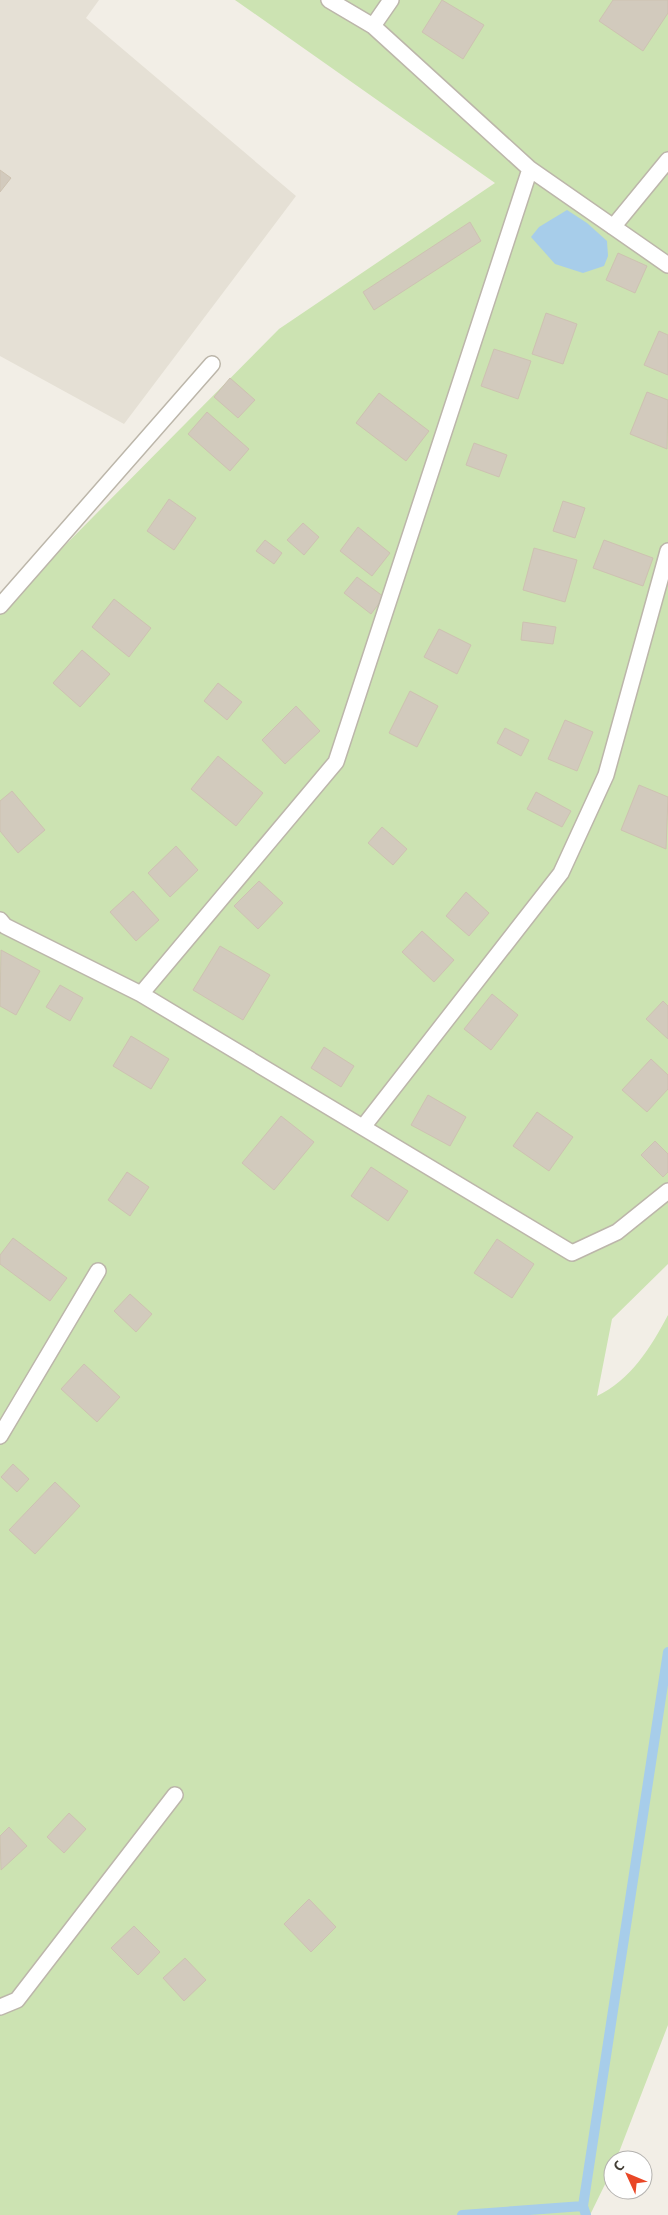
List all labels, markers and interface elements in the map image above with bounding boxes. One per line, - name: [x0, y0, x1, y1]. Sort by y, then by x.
- north arrow: [603, 2150, 653, 2200]
- text: С: [609, 2157, 628, 2175]

